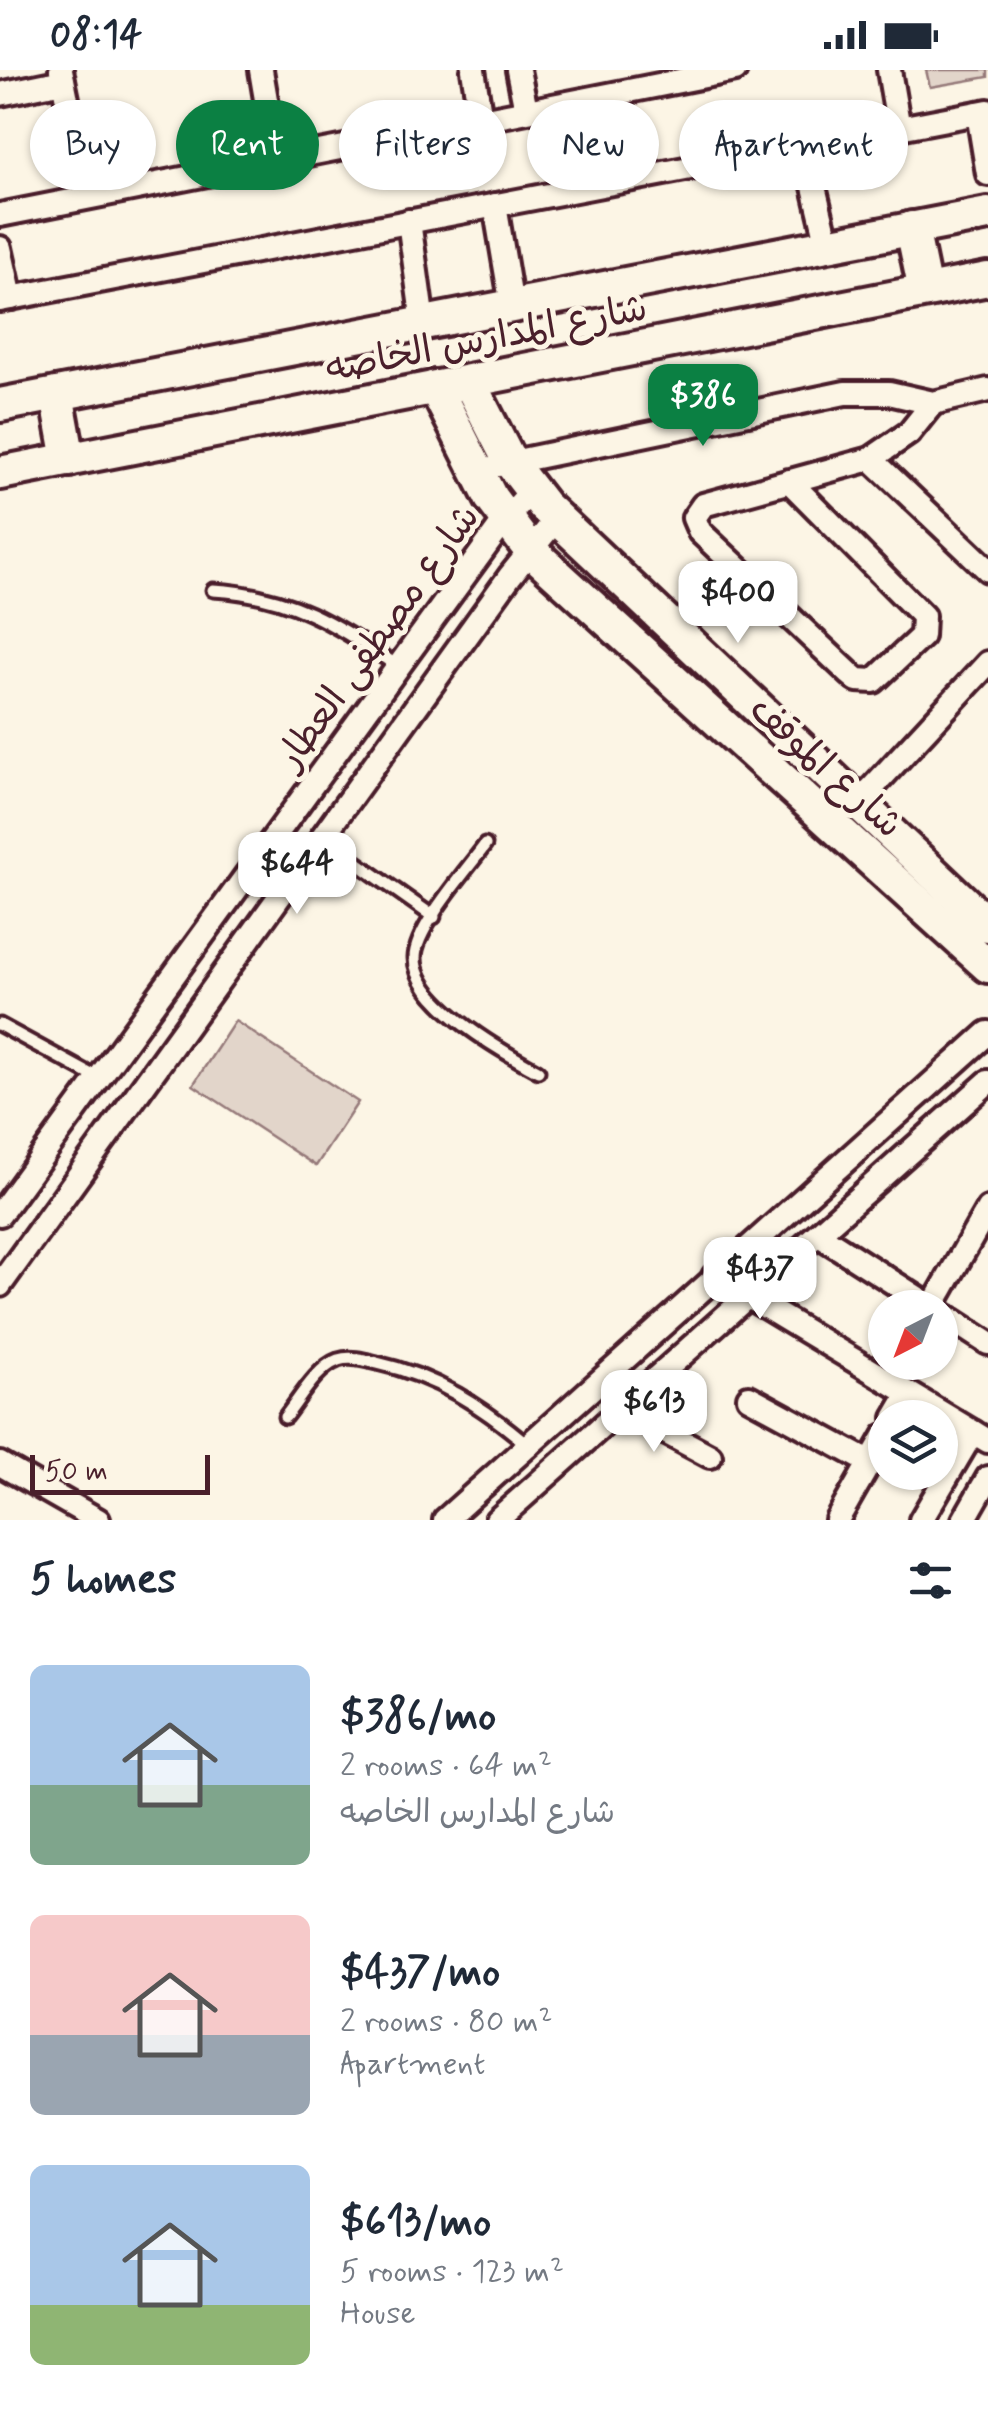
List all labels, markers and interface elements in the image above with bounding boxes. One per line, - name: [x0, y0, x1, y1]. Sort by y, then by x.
- text: 08:14: [50, 11, 142, 60]
- chip: Buy: [30, 100, 156, 190]
- chip: Rent: [176, 100, 319, 190]
- chip: Filters: [339, 100, 507, 190]
- chip: New: [527, 100, 659, 190]
- chip: Apartment: [679, 100, 908, 190]
- street label: شارع المدارس الخاصه: [321, 284, 651, 395]
- pin: $386: [644, 364, 762, 449]
- text: $386: [670, 375, 736, 417]
- street label: شارع مصطفى العطار: [265, 495, 492, 782]
- pin: $400: [679, 561, 797, 646]
- text: $400: [700, 572, 776, 614]
- street label: شارع الموقف: [738, 686, 913, 850]
- pin: $644: [238, 832, 356, 917]
- text: $644: [260, 843, 334, 885]
- pin: $437: [701, 1237, 819, 1322]
- text: $437: [726, 1248, 794, 1290]
- north arrow: [868, 1290, 958, 1380]
- map controls: [868, 1290, 958, 1490]
- pin: $613: [595, 1370, 713, 1455]
- text: $613: [623, 1381, 685, 1423]
- button: layers: [868, 1400, 958, 1490]
- scale bar: [30, 1450, 210, 1494]
- text: 50 m: [45, 1454, 108, 1491]
- text: 5 homes: [30, 1553, 176, 1608]
- icon: filters: [903, 1553, 958, 1608]
- text: $386/mo: [340, 1690, 496, 1745]
- icon: home: [110, 1705, 230, 1825]
- text: 2 rooms · 64 m²: [340, 1745, 552, 1787]
- text: شارع المدارس الخاصه: [340, 1792, 615, 1834]
- text: $437/mo: [340, 1946, 500, 2001]
- icon: home: [110, 1955, 230, 2075]
- text: 2 rooms · 80 m²: [340, 2001, 553, 2043]
- text: Apartment: [340, 2043, 485, 2085]
- text: $613/mo: [340, 2196, 491, 2251]
- icon: home: [110, 2205, 230, 2325]
- text: 5 rooms · 123 m²: [340, 2251, 564, 2293]
- text: House: [340, 2293, 416, 2335]

